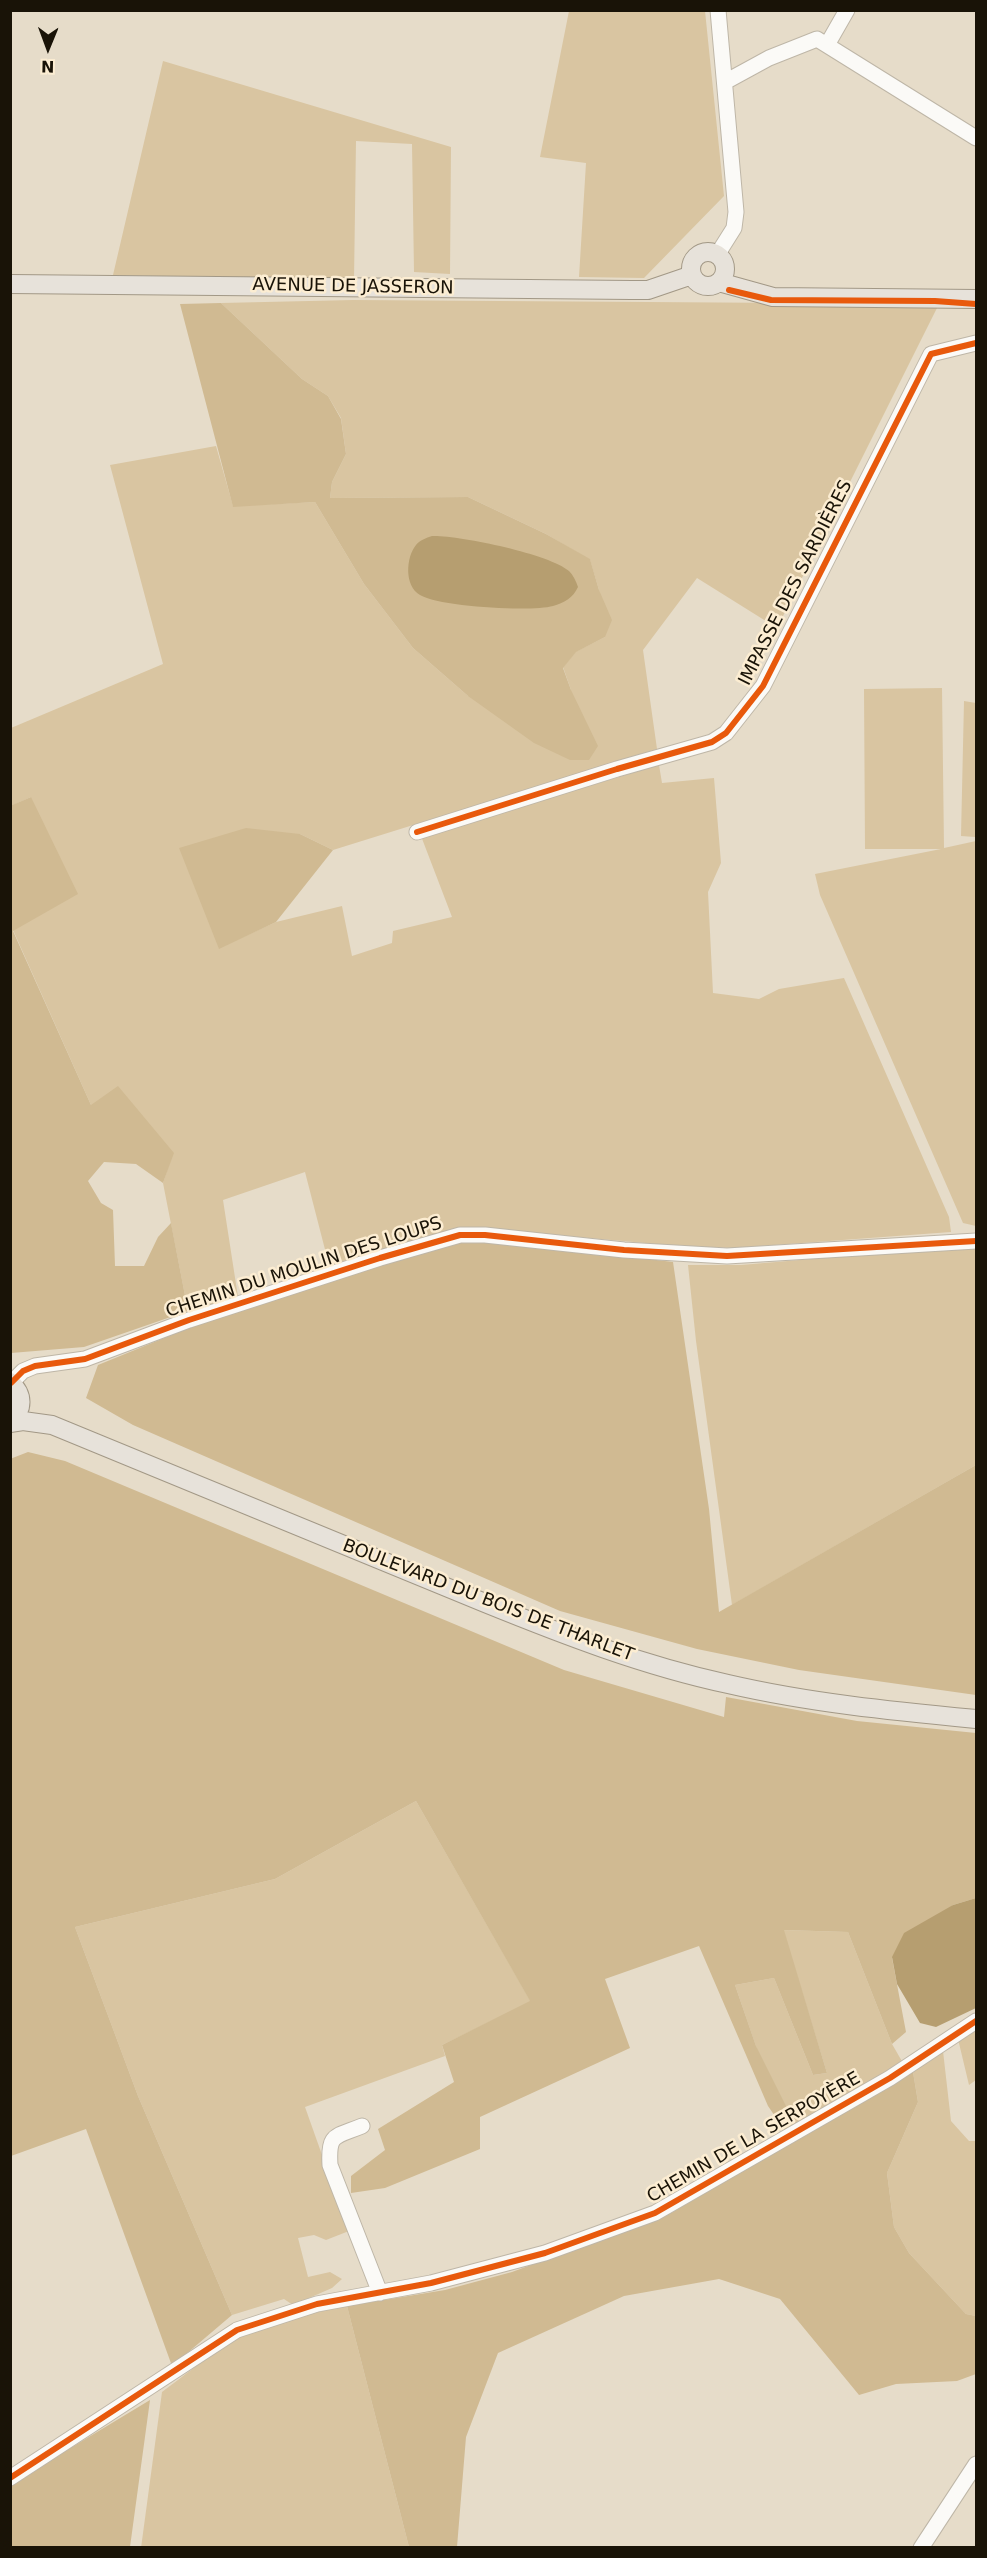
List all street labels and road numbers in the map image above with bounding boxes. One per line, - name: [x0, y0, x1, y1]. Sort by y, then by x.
- street label: AVENUE DE JASSERON: [252, 274, 454, 300]
- street label: IMPASSE DES SARDIÈRES: [735, 477, 857, 689]
- street label: CHEMIN DU MOULIN DES LOUPS: [163, 1213, 445, 1323]
- street label: BOULEVARD DU BOIS DE THARLET: [339, 1535, 637, 1667]
- street label: CHEMIN DE LA SERPOYÈRE: [644, 2068, 864, 2208]

